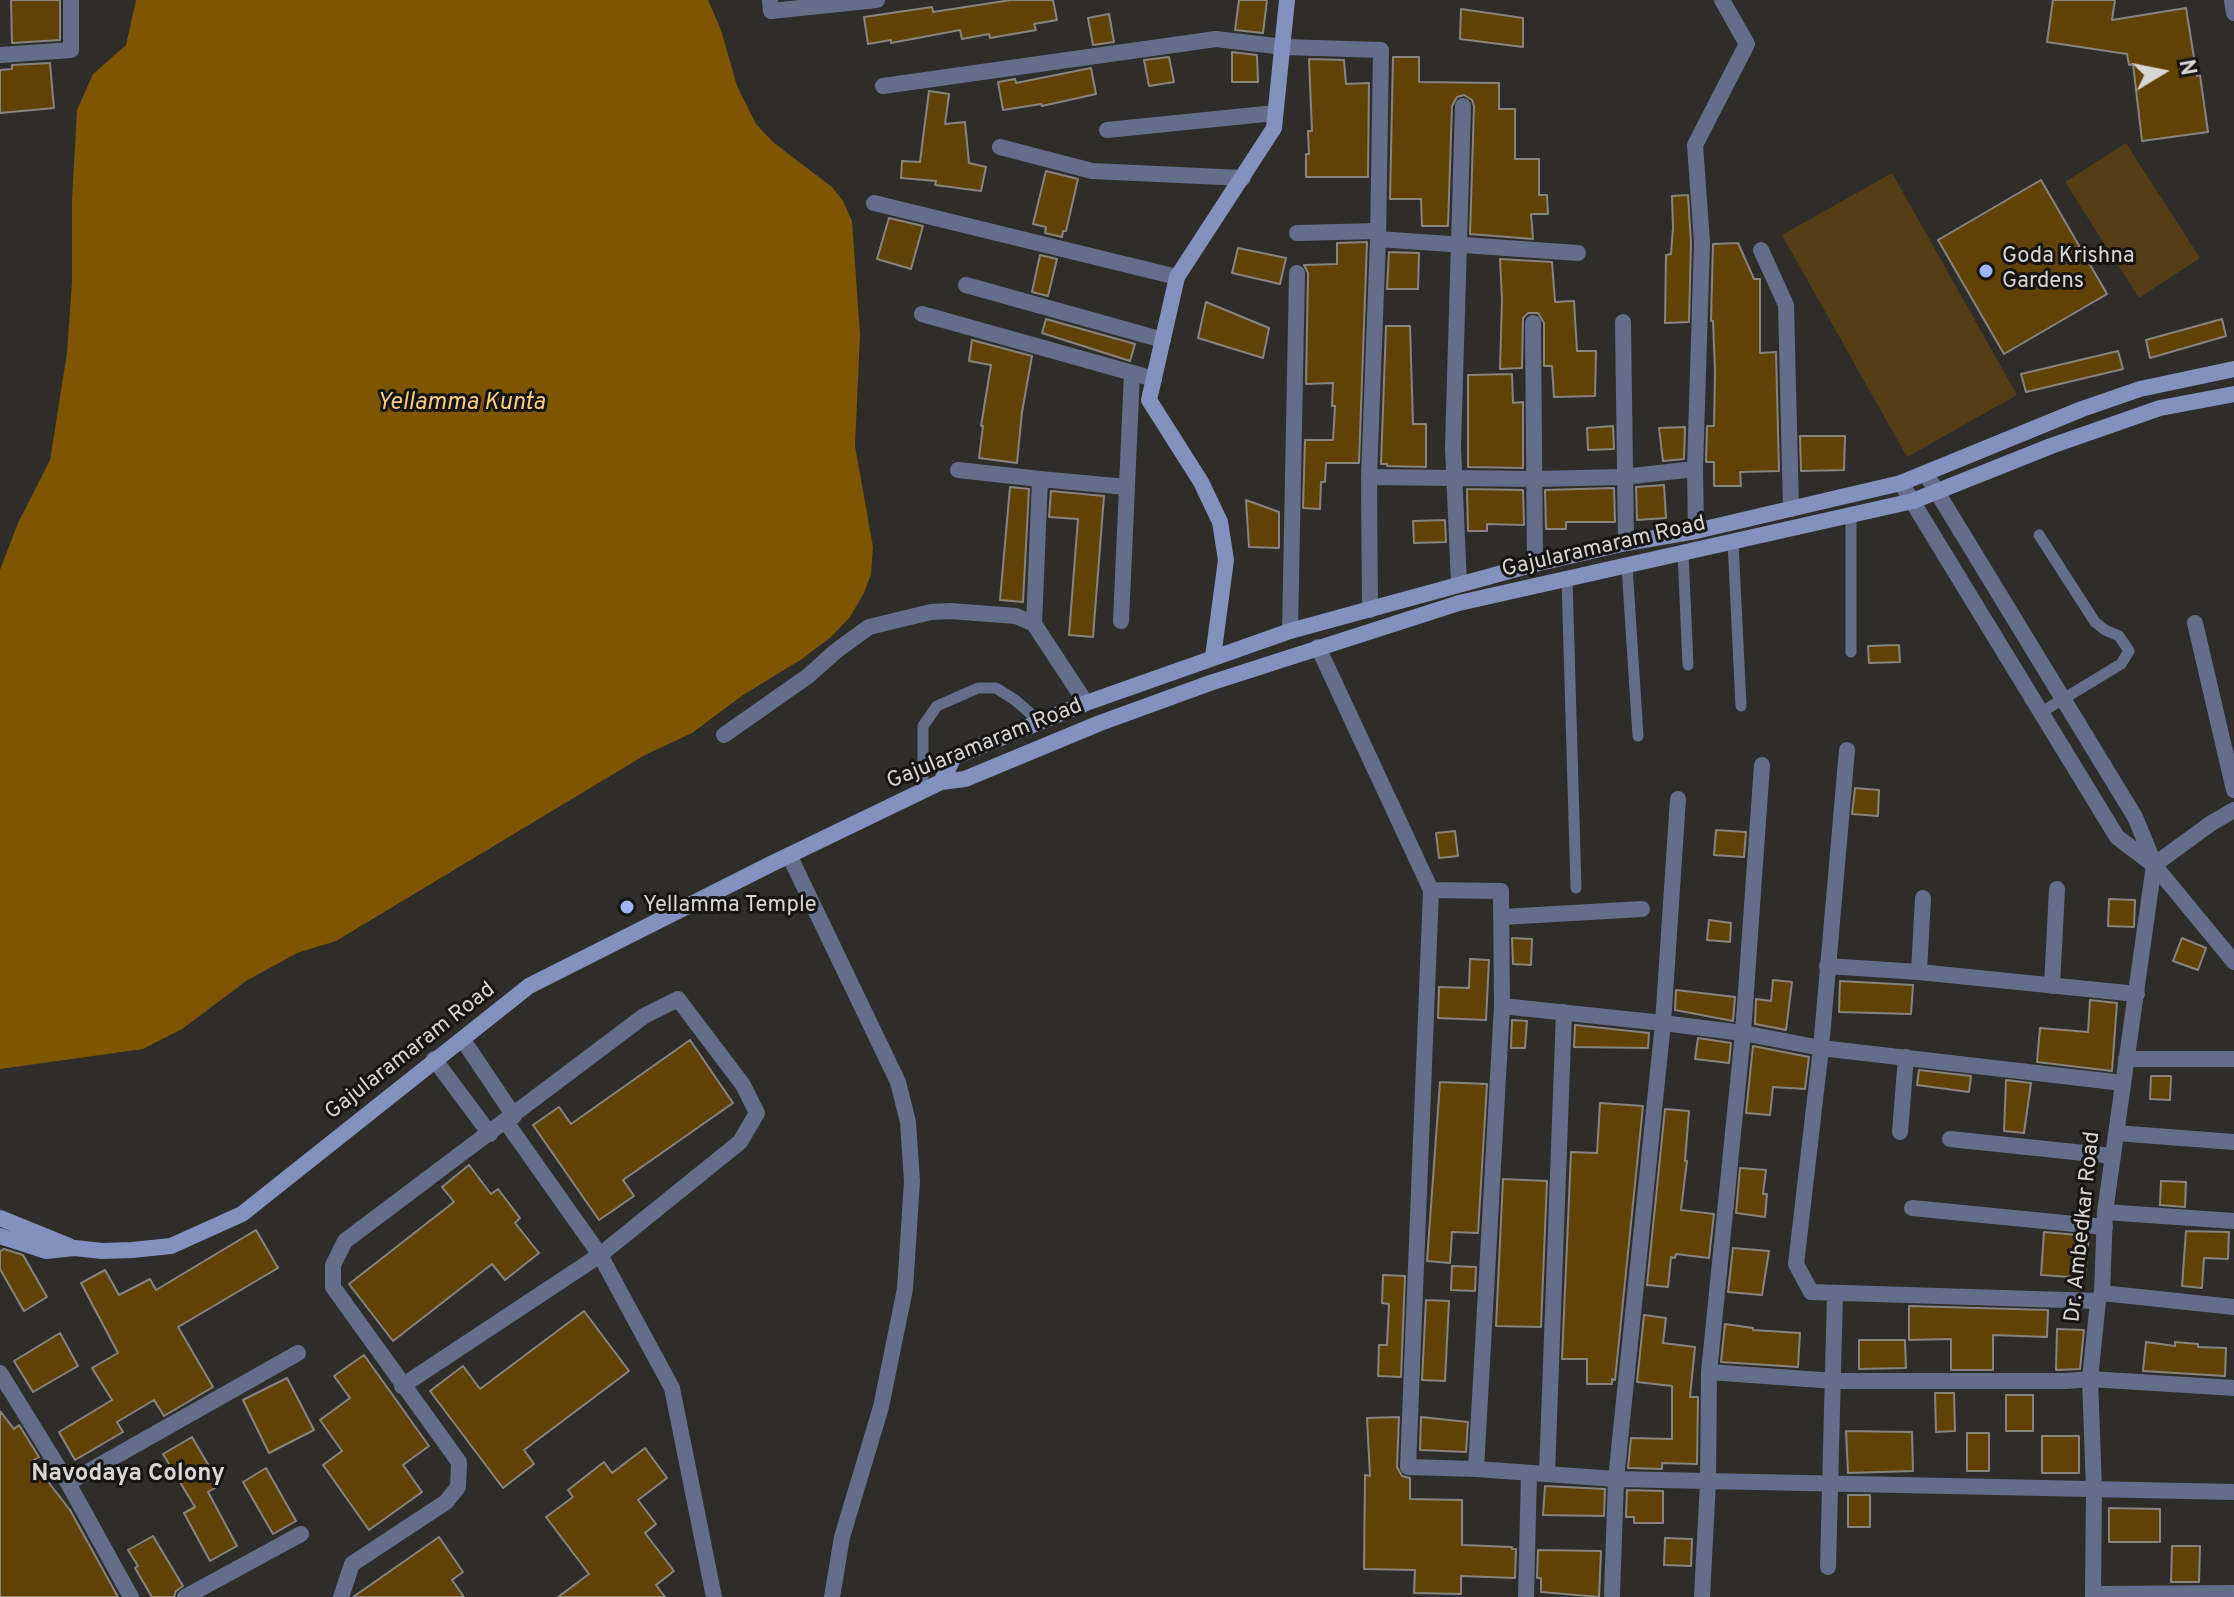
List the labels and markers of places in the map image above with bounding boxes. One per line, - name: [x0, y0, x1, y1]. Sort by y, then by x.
- place label: Goda Krishna Gardens: [2002, 245, 2134, 296]
- marker: Goda Krishna Gardens: [1977, 262, 1995, 280]
- place label: Yellamma Temple: [643, 894, 816, 920]
- marker: Yellamma Temple: [618, 898, 636, 916]

